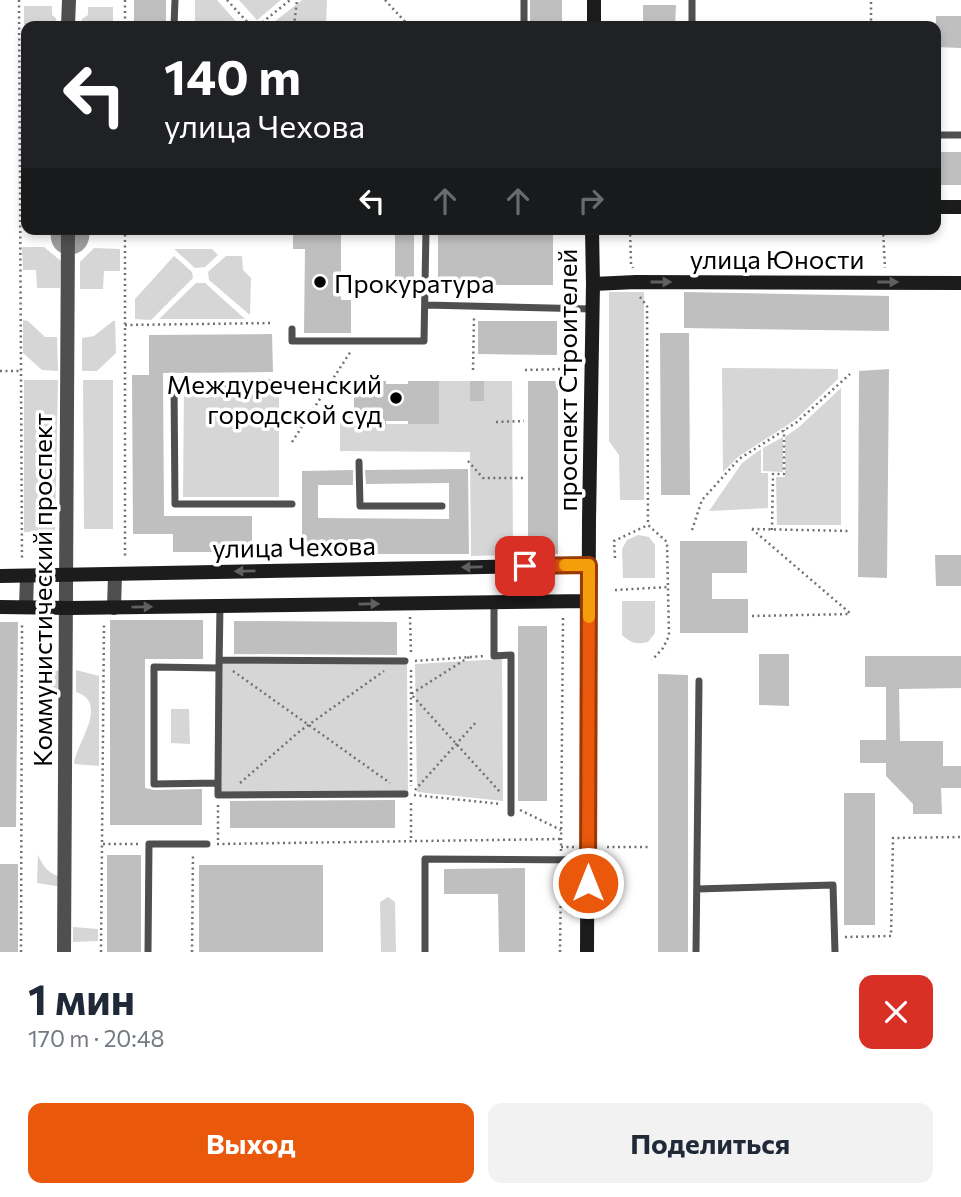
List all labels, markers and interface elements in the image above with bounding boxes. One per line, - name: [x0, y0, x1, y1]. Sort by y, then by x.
- text: 140 m: [164, 45, 301, 105]
- icon: left: [49, 49, 140, 140]
- text: улица Чехова: [164, 105, 365, 145]
- icon: left: [353, 182, 391, 220]
- icon: ahead: [426, 182, 464, 220]
- icon: ahead: [499, 182, 537, 220]
- icon: right: [572, 182, 610, 220]
- street label: улица Юности: [690, 243, 864, 274]
- street label: проспект Строителей: [551, 249, 582, 511]
- place label: Прокуратура: [334, 267, 495, 298]
- marker: Прокуратура: [312, 274, 328, 290]
- one-way arrow: [650, 276, 672, 288]
- one-way arrow: [878, 276, 900, 288]
- place label: Междуреченский городской суд: [167, 368, 382, 429]
- marker: Междуреченский городской суд: [388, 390, 404, 406]
- street label: Коммунистический проспект: [26, 413, 57, 767]
- street label: улица Чехова: [212, 529, 376, 563]
- pin: [495, 536, 555, 596]
- icon: arrive: [506, 547, 544, 585]
- one-way arrow: [461, 561, 483, 573]
- one-way arrow: [233, 566, 255, 577]
- one-way arrow: [358, 598, 380, 610]
- one-way arrow: [131, 601, 153, 613]
- position arrow: [551, 846, 625, 920]
- text: 1 мин: [28, 972, 135, 1024]
- button: close: [859, 975, 933, 1049]
- text: 170 m · 20:48: [28, 1024, 165, 1052]
- button: Выход: [28, 1103, 474, 1183]
- button: Поделиться: [488, 1103, 933, 1183]

